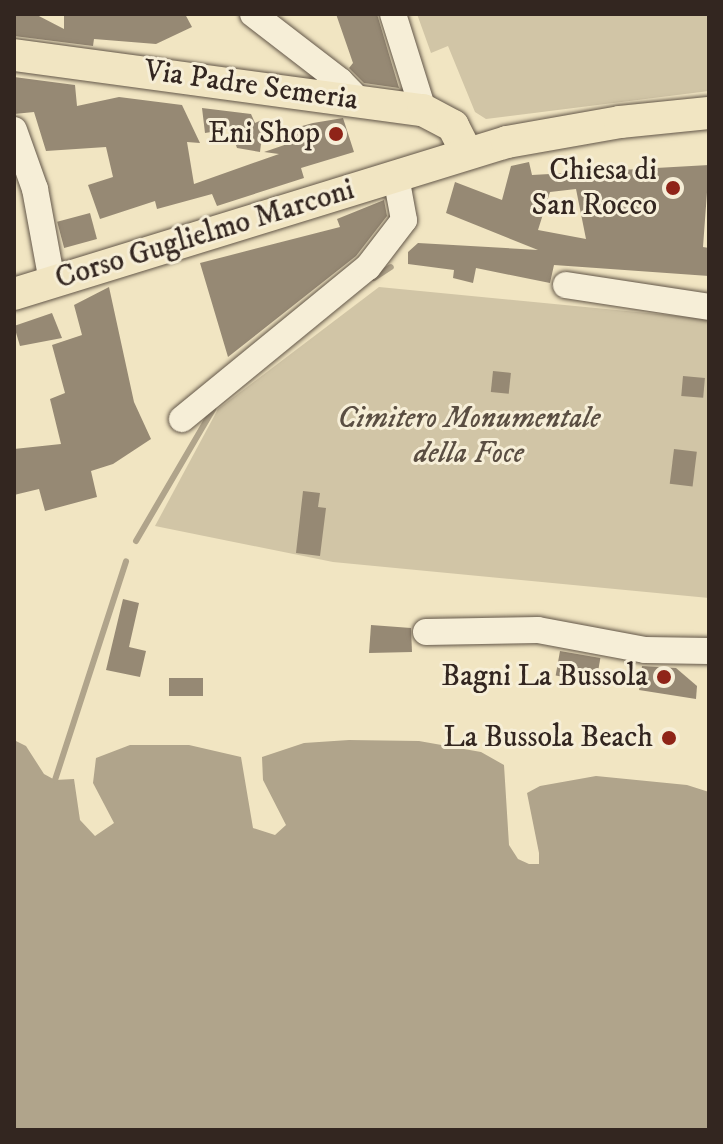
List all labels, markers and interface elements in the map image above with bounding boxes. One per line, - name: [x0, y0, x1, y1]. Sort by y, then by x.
- street label: Via Padre Semeria: [142, 53, 360, 119]
- place label: Eni Shop: [208, 116, 320, 152]
- marker: Eni Shop: [327, 125, 345, 143]
- place label: Chiesa di San Rocco: [532, 153, 657, 224]
- street label: Corso Guglielmo Marconi: [51, 172, 359, 298]
- marker: Chiesa di San Rocco: [664, 179, 682, 197]
- park label: Cimitero Monumentale della Foce: [338, 401, 600, 472]
- place label: Bagni La Bussola: [441, 659, 648, 695]
- marker: Bagni La Bussola: [655, 668, 673, 686]
- place label: La Bussola Beach: [443, 720, 653, 756]
- marker: La Bussola Beach: [660, 729, 678, 747]

